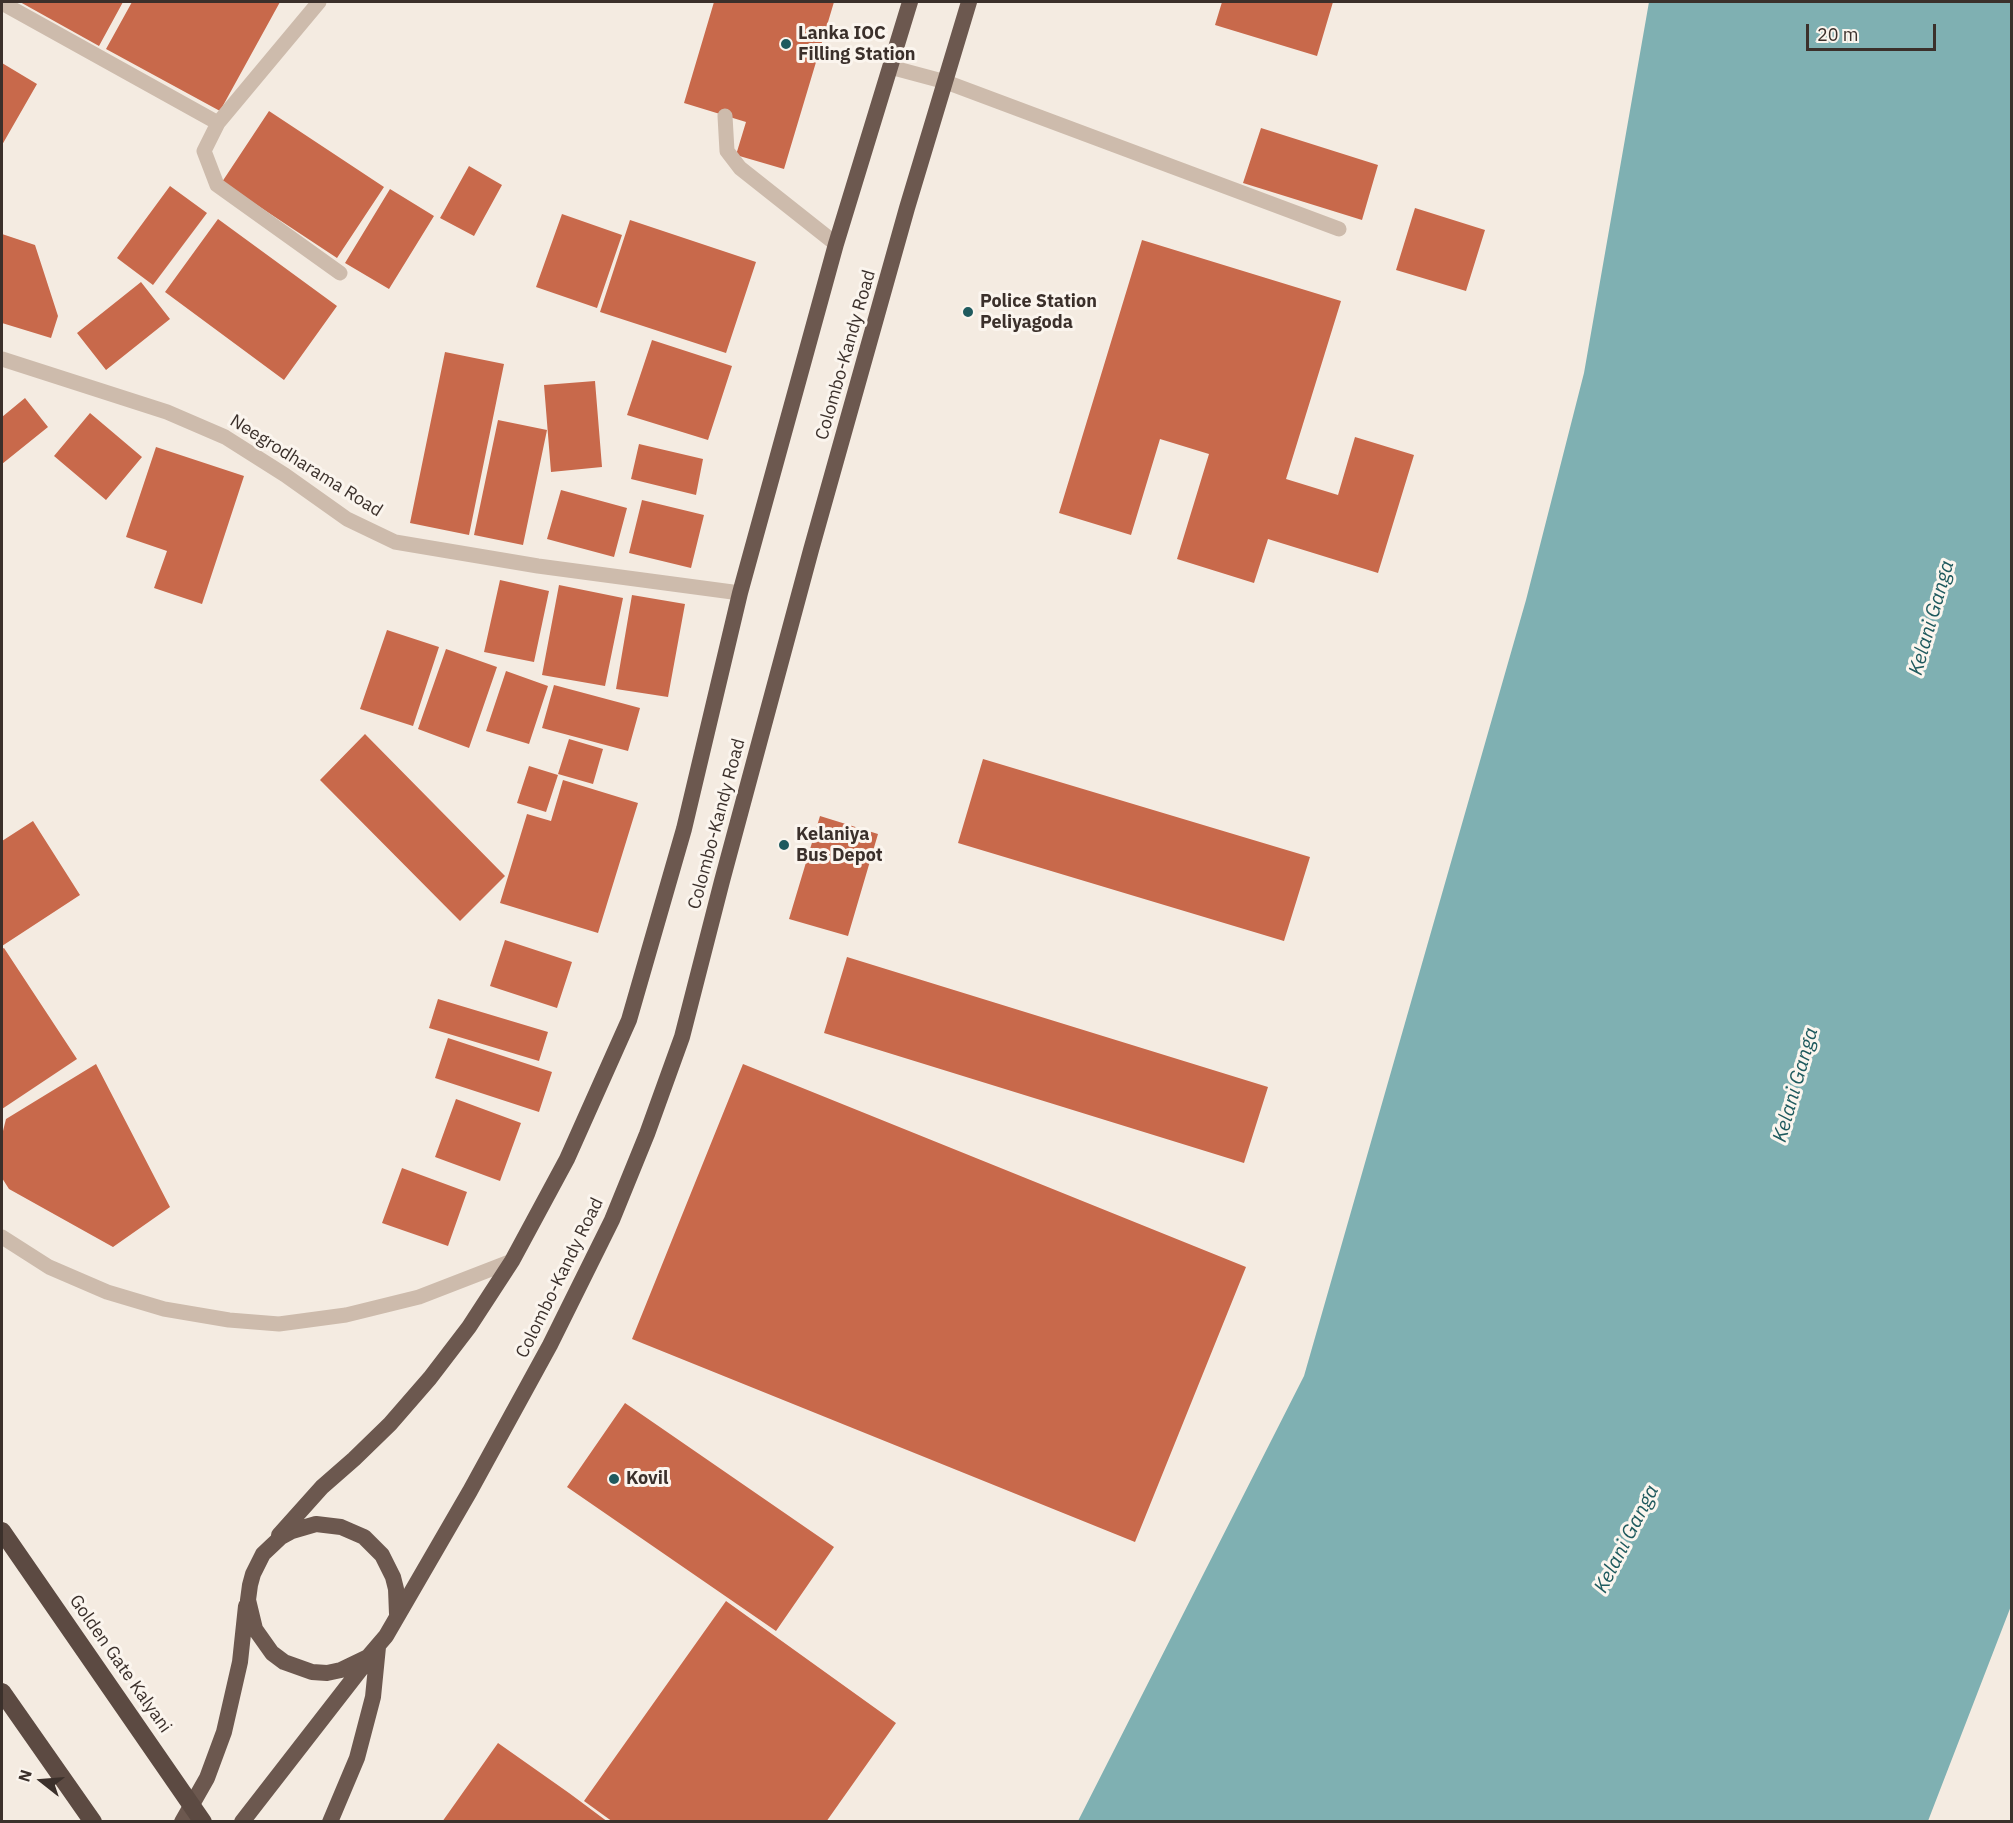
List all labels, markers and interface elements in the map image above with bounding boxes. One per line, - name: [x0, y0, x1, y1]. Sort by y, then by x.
- scale bar: [1809, 12, 1940, 50]
- place label: Lanka IOC Filling Station: [798, 23, 916, 66]
- text: 20 m: [1817, 23, 1859, 46]
- marker: Lanka IOC Filling Station: [779, 37, 793, 51]
- street label: Colombo-Kandy Road: [811, 267, 881, 443]
- place label: Police Station Peliyagoda: [980, 291, 1097, 334]
- marker: Police Station Peliyagoda: [961, 305, 975, 319]
- street label: Neegrodharama Road: [226, 410, 386, 522]
- water label: Kelani Ganga: [1904, 558, 1960, 678]
- street label: Colombo-Kandy Road: [684, 736, 750, 912]
- place label: Kelaniya Bus Depot: [796, 824, 883, 866]
- marker: Kelaniya Bus Depot: [777, 838, 791, 852]
- water label: Kelani Ganga: [1768, 1025, 1824, 1145]
- street label: Colombo-Kandy Road: [512, 1194, 608, 1362]
- place label: Kovil: [626, 1468, 668, 1490]
- marker: Kovil: [607, 1472, 621, 1486]
- water label: Kelani Ganga: [1590, 1481, 1664, 1597]
- street label: Golden Gate Kalyani: [64, 1591, 176, 1737]
- north arrow: [12, 1751, 72, 1811]
- text: N: [14, 1767, 36, 1784]

